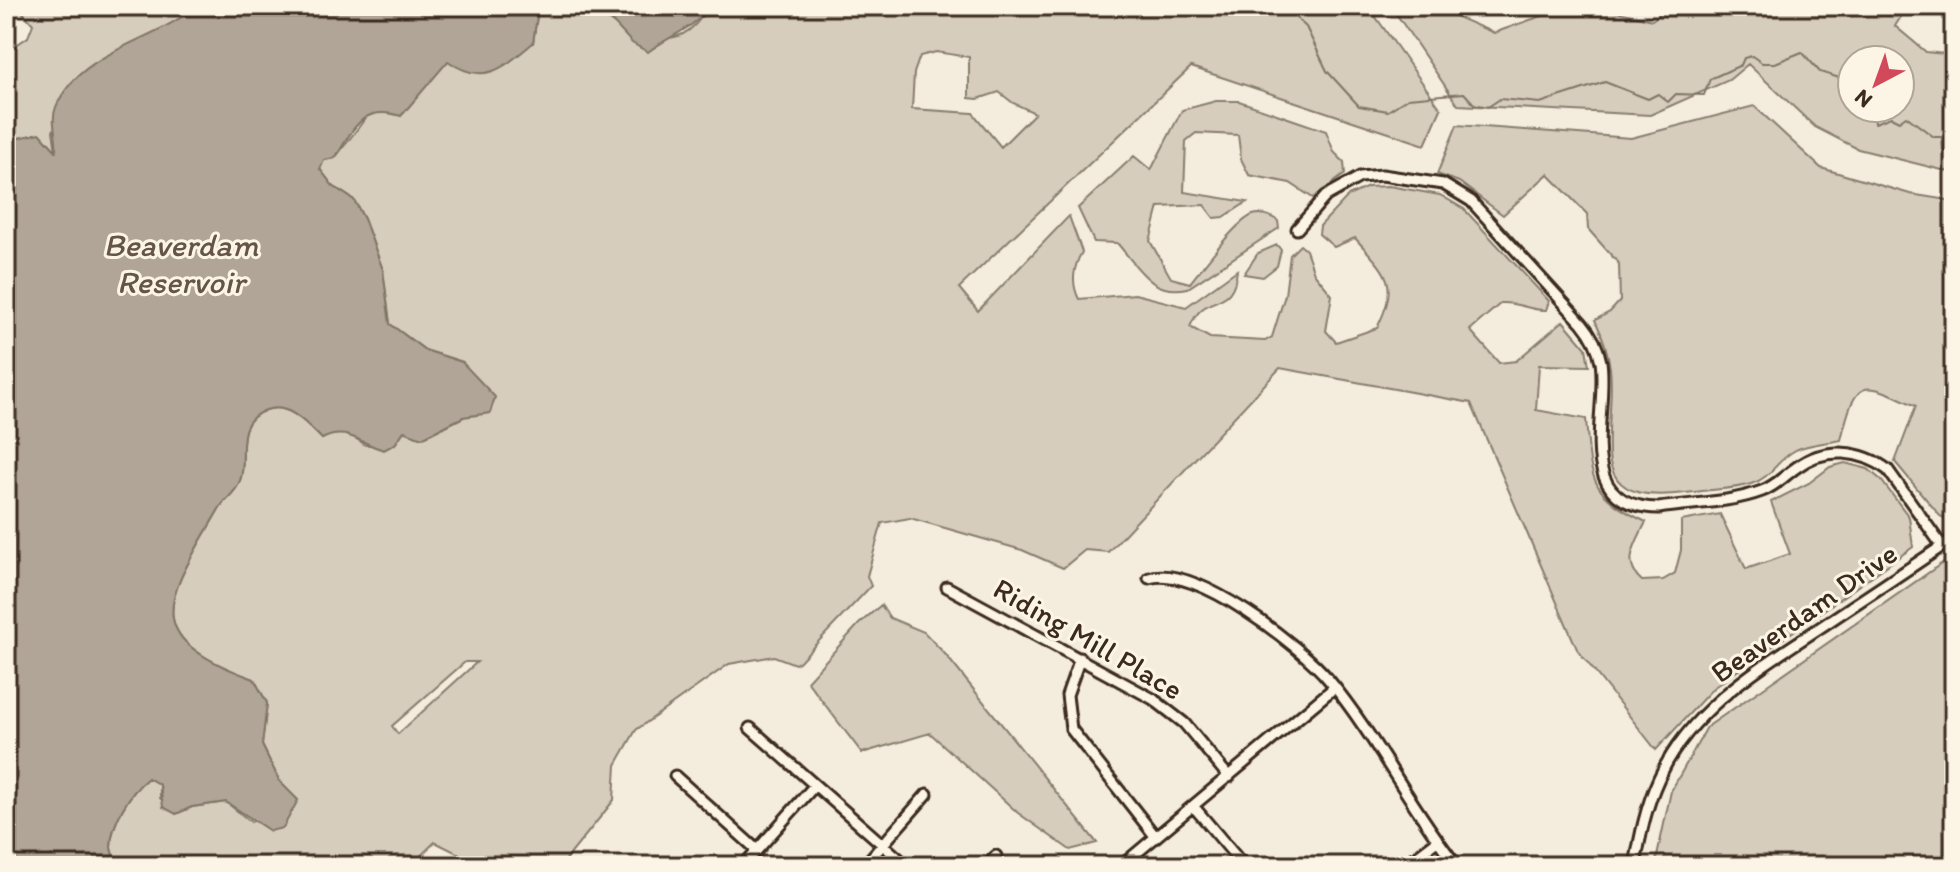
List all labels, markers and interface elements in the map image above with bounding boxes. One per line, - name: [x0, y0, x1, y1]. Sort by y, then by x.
- north arrow: [1836, 44, 1916, 124]
- text: N: [1849, 84, 1878, 114]
- water label: Beaverdam Reservoir: [104, 226, 259, 301]
- street label: Beaverdam Drive: [1703, 535, 1904, 691]
- street label: Riding Mill Place: [987, 569, 1190, 708]

